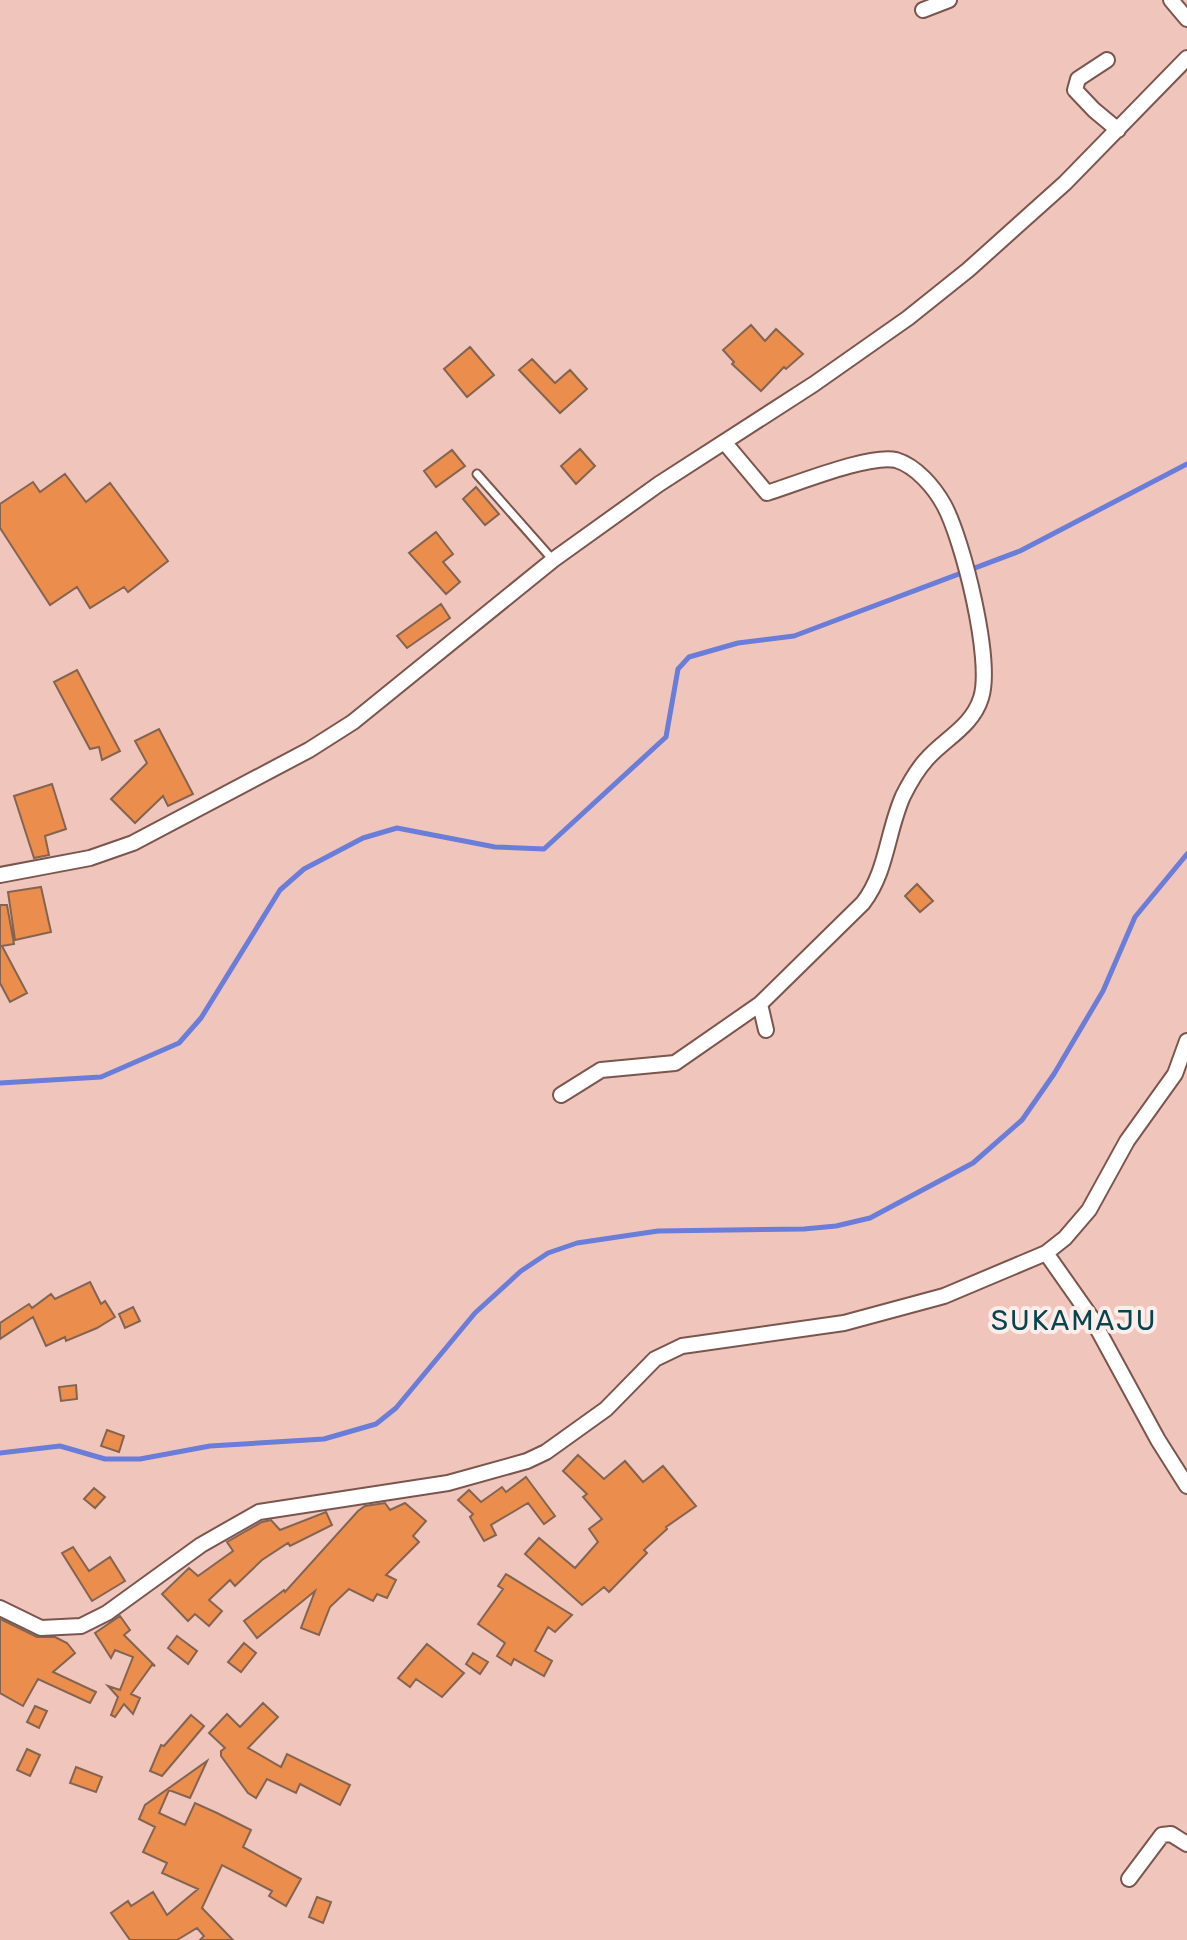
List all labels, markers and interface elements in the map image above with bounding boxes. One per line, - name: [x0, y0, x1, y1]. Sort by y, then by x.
- district label: SUKAMAJU: [991, 1304, 1157, 1337]

